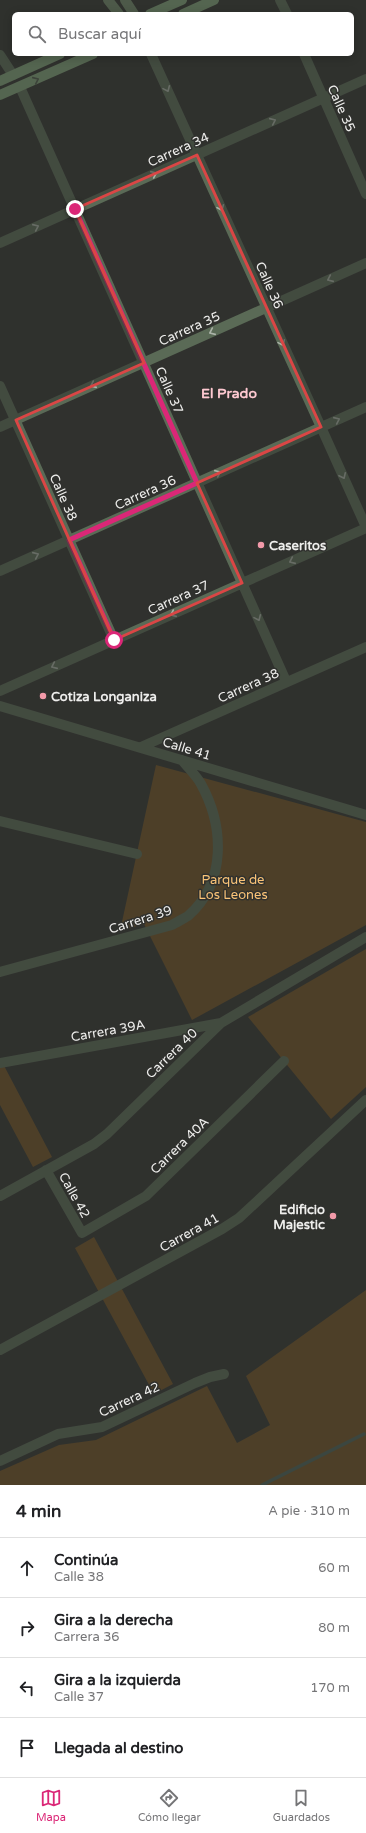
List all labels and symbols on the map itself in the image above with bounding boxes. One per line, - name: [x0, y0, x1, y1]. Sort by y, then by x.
- one-way arrow: [32, 76, 39, 84]
- street label: Calle 35: [324, 82, 359, 134]
- one-way arrow: [162, 85, 170, 93]
- one-way arrow: [269, 118, 276, 126]
- street label: Carrera 34: [145, 129, 212, 171]
- one-way arrow: [150, 171, 158, 179]
- route end: [66, 200, 84, 218]
- one-way arrow: [216, 203, 224, 211]
- one-way arrow: [31, 224, 39, 232]
- street label: Calle 36: [252, 259, 287, 311]
- one-way arrow: [327, 274, 334, 282]
- street label: Carrera 35: [156, 308, 223, 350]
- one-way arrow: [209, 327, 216, 335]
- one-way arrow: [278, 339, 286, 346]
- street label: Calle 37: [152, 364, 187, 416]
- one-way arrow: [90, 380, 98, 388]
- district label: El Prado: [201, 385, 257, 402]
- one-way arrow: [332, 417, 340, 425]
- one-way arrow: [215, 470, 222, 478]
- street label: Calle 38: [46, 471, 81, 523]
- one-way arrow: [338, 471, 346, 479]
- street label: Carrera 36: [112, 472, 179, 514]
- place label: Caseritos: [269, 538, 326, 554]
- marker: Caseritos: [256, 540, 266, 550]
- one-way arrow: [31, 552, 39, 560]
- one-way arrow: [289, 556, 296, 564]
- street label: Carrera 37: [145, 577, 212, 619]
- one-way arrow: [170, 609, 177, 617]
- one-way arrow: [253, 614, 261, 622]
- route start: [105, 631, 123, 649]
- one-way arrow: [51, 662, 58, 670]
- street label: Carrera 38: [215, 665, 282, 707]
- place label: Cotiza Longaniza: [51, 689, 157, 705]
- marker: Cotiza Longaniza: [38, 691, 48, 701]
- street label: Calle 41: [161, 734, 213, 764]
- park label: Parque de Los Leones: [198, 872, 268, 903]
- street label: Carrera 39: [107, 902, 174, 938]
- street label: Carrera 39A: [70, 1017, 147, 1045]
- street label: Carrera 40: [143, 1025, 201, 1082]
- street label: Carrera 40A: [147, 1114, 212, 1178]
- street label: Calle 42: [55, 1170, 93, 1221]
- place label: Edificio Majestic: [273, 1202, 325, 1233]
- street label: Carrera 41: [157, 1210, 222, 1256]
- marker: Edificio Majestic: [328, 1211, 338, 1221]
- street label: Carrera 42: [96, 1379, 162, 1421]

